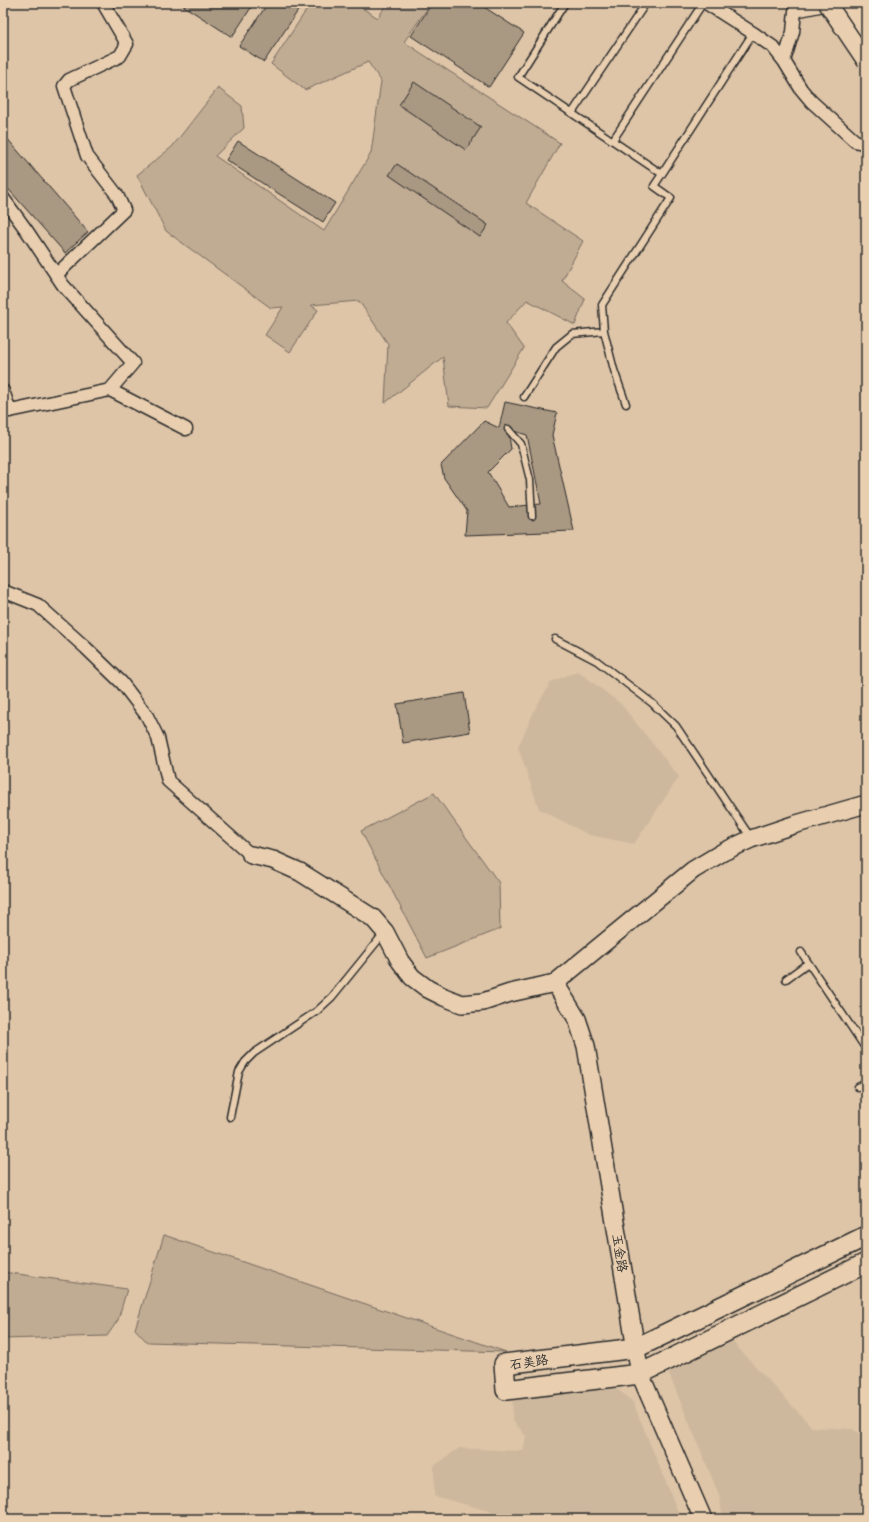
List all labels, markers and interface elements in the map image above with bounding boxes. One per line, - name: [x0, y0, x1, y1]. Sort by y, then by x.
- street label: 玉金路: [610, 1233, 630, 1273]
- street label: 石美路: [509, 1352, 549, 1372]

